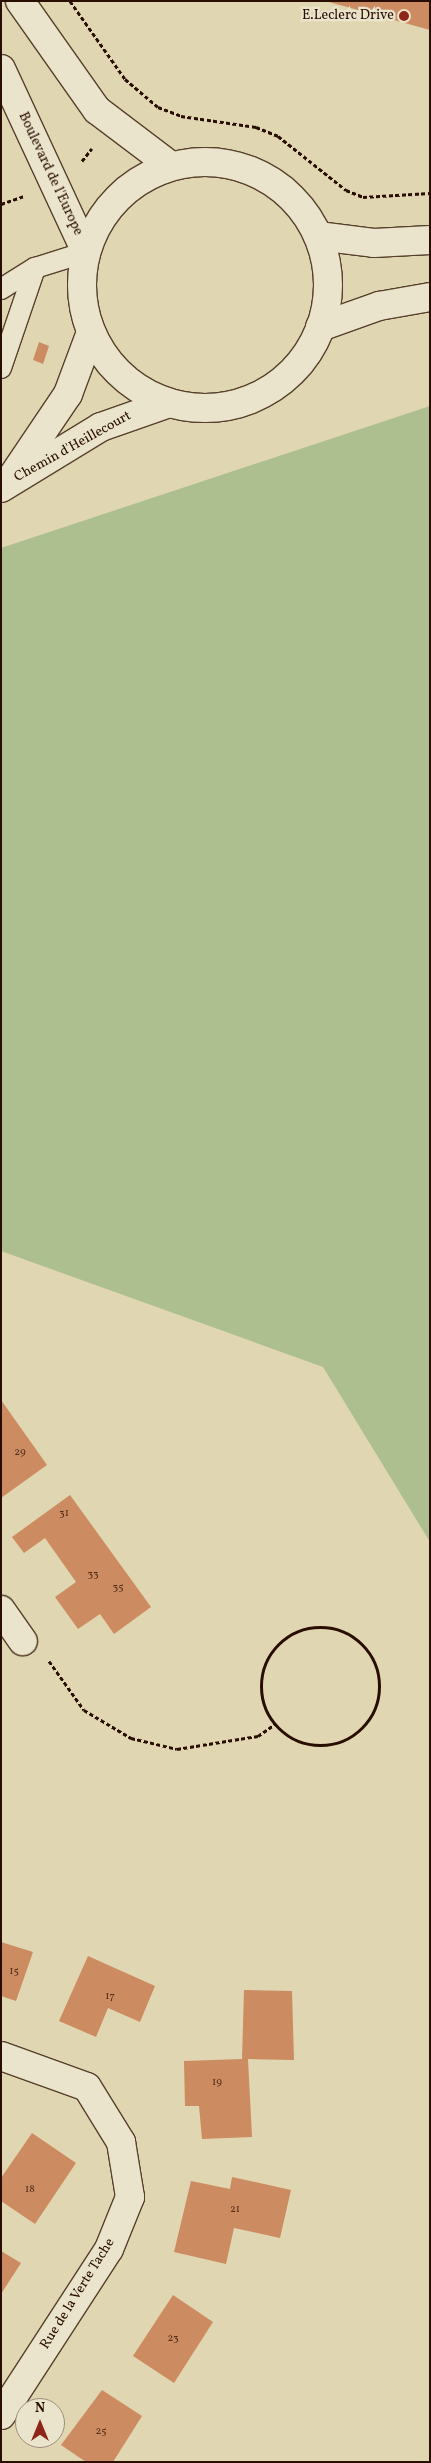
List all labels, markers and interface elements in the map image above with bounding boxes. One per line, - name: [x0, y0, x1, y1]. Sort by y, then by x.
- place label: E.Leclerc Drive: [302, 8, 394, 24]
- marker: E.Leclerc Drive: [398, 10, 410, 22]
- street label: Boulevard de l'Europe: [14, 110, 86, 238]
- street label: Chemin d'Heillecourt: [12, 408, 134, 486]
- house number: 29: [14, 1446, 26, 1460]
- house number: 31: [59, 1507, 69, 1521]
- house number: 33: [87, 1568, 99, 1582]
- house number: 35: [113, 1581, 123, 1595]
- house number: 15: [9, 1965, 19, 1979]
- house number: 17: [105, 1990, 115, 2004]
- house number: 19: [212, 2076, 222, 2090]
- house number: 18: [25, 2183, 35, 2197]
- house number: 21: [230, 2203, 240, 2217]
- street label: Rue de la Verte Tache: [37, 2235, 119, 2353]
- house number: 23: [167, 2332, 179, 2346]
- north arrow: [15, 2398, 65, 2448]
- text: N: [35, 2399, 45, 2418]
- house number: 25: [95, 2425, 107, 2439]

